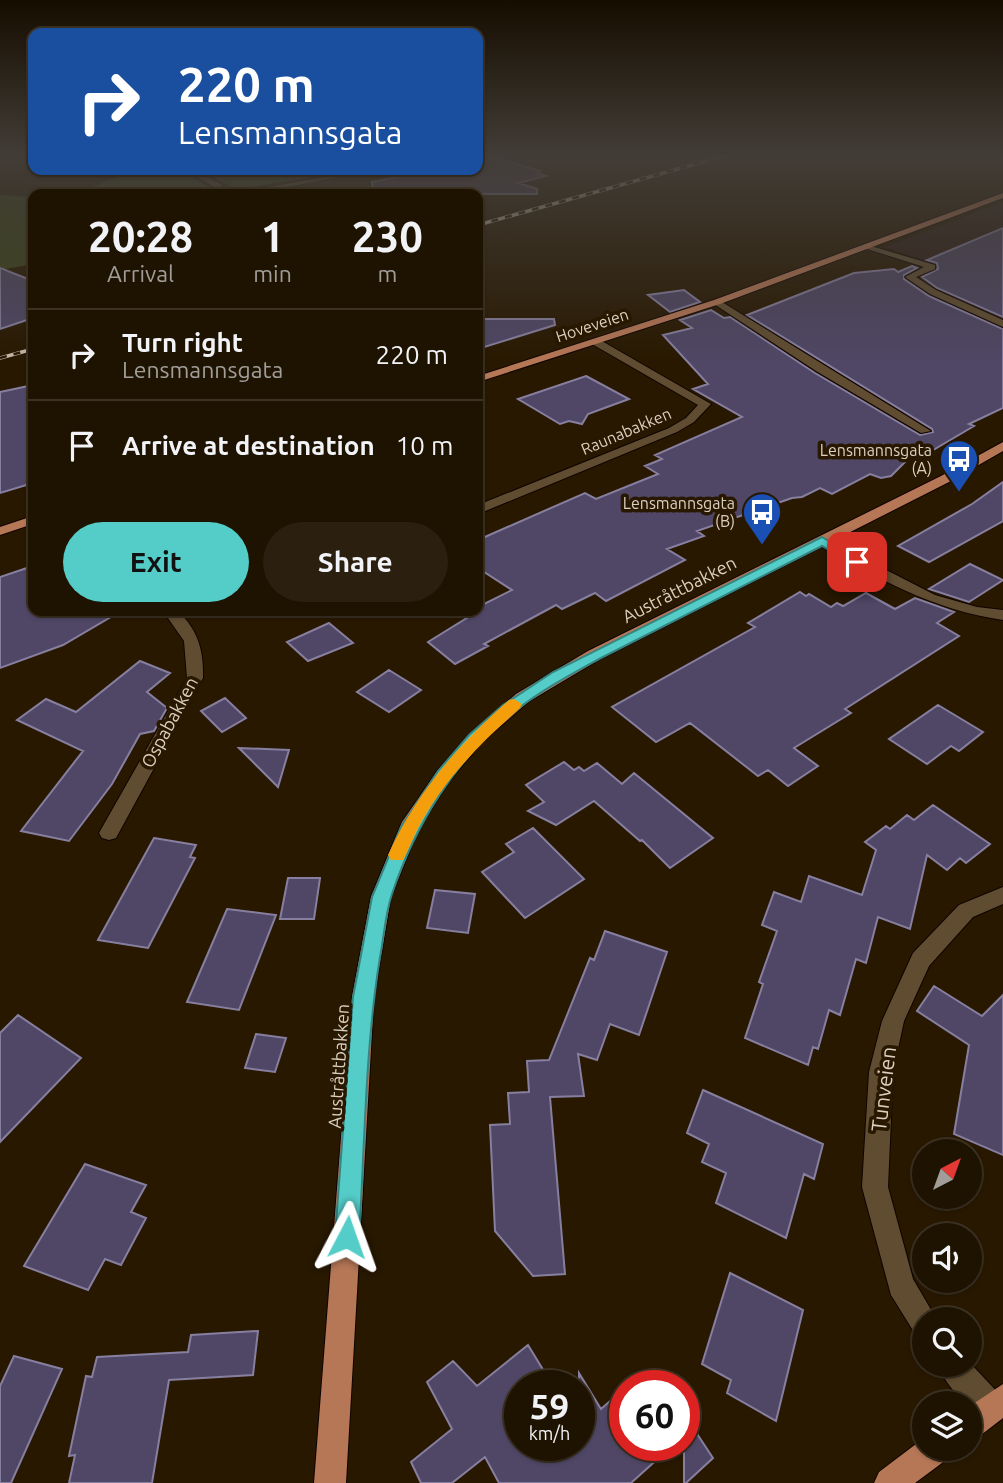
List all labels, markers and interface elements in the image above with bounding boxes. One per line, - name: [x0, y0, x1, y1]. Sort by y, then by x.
- icon: right: [63, 56, 154, 147]
- text: 220 m: [178, 56, 315, 111]
- text: Lensmannsgata: [178, 114, 402, 150]
- text: 20:28: [88, 213, 193, 260]
- text: 1: [261, 213, 284, 260]
- text: 230: [352, 213, 423, 260]
- text: Arrival: [107, 261, 174, 286]
- text: min: [253, 261, 292, 286]
- text: m: [377, 261, 397, 286]
- street label: Hoveveien: [553, 305, 631, 345]
- text: Turn right: [122, 328, 243, 357]
- icon: right: [63, 336, 101, 374]
- text: 220 m: [376, 340, 448, 369]
- text: Lensmannsgata: [122, 357, 283, 382]
- street label: Raunabakken: [578, 404, 674, 458]
- icon: arrive: [63, 427, 101, 465]
- text: Arrive at destination: [122, 431, 375, 460]
- text: 10 m: [396, 431, 453, 460]
- bus stop icon: Lensmannsgata (A): [938, 438, 980, 493]
- place label: Lensmannsgata (A): [820, 441, 932, 478]
- bus stop icon: Lensmannsgata (B): [741, 491, 783, 546]
- place label: Lensmannsgata (B): [623, 494, 735, 531]
- button: Exit: [63, 522, 249, 602]
- button: Share: [263, 522, 448, 602]
- pin: [827, 532, 887, 592]
- icon: arrive: [838, 543, 876, 581]
- street label: Austråttbakken: [619, 552, 739, 626]
- street label: Ospabakken: [137, 673, 201, 771]
- street label: Austråttbakken: [324, 1003, 352, 1129]
- street label: Tunveien: [866, 1045, 900, 1133]
- north arrow: [912, 1139, 982, 1209]
- map controls: [912, 1139, 982, 1461]
- position arrow: [310, 1200, 384, 1274]
- button: sound: [912, 1223, 982, 1293]
- button: search: [912, 1307, 982, 1377]
- speed limit sign: 60: [609, 1370, 700, 1461]
- text: 59: [530, 1386, 569, 1426]
- button: layers: [912, 1391, 982, 1461]
- text: km/h: [529, 1423, 570, 1443]

